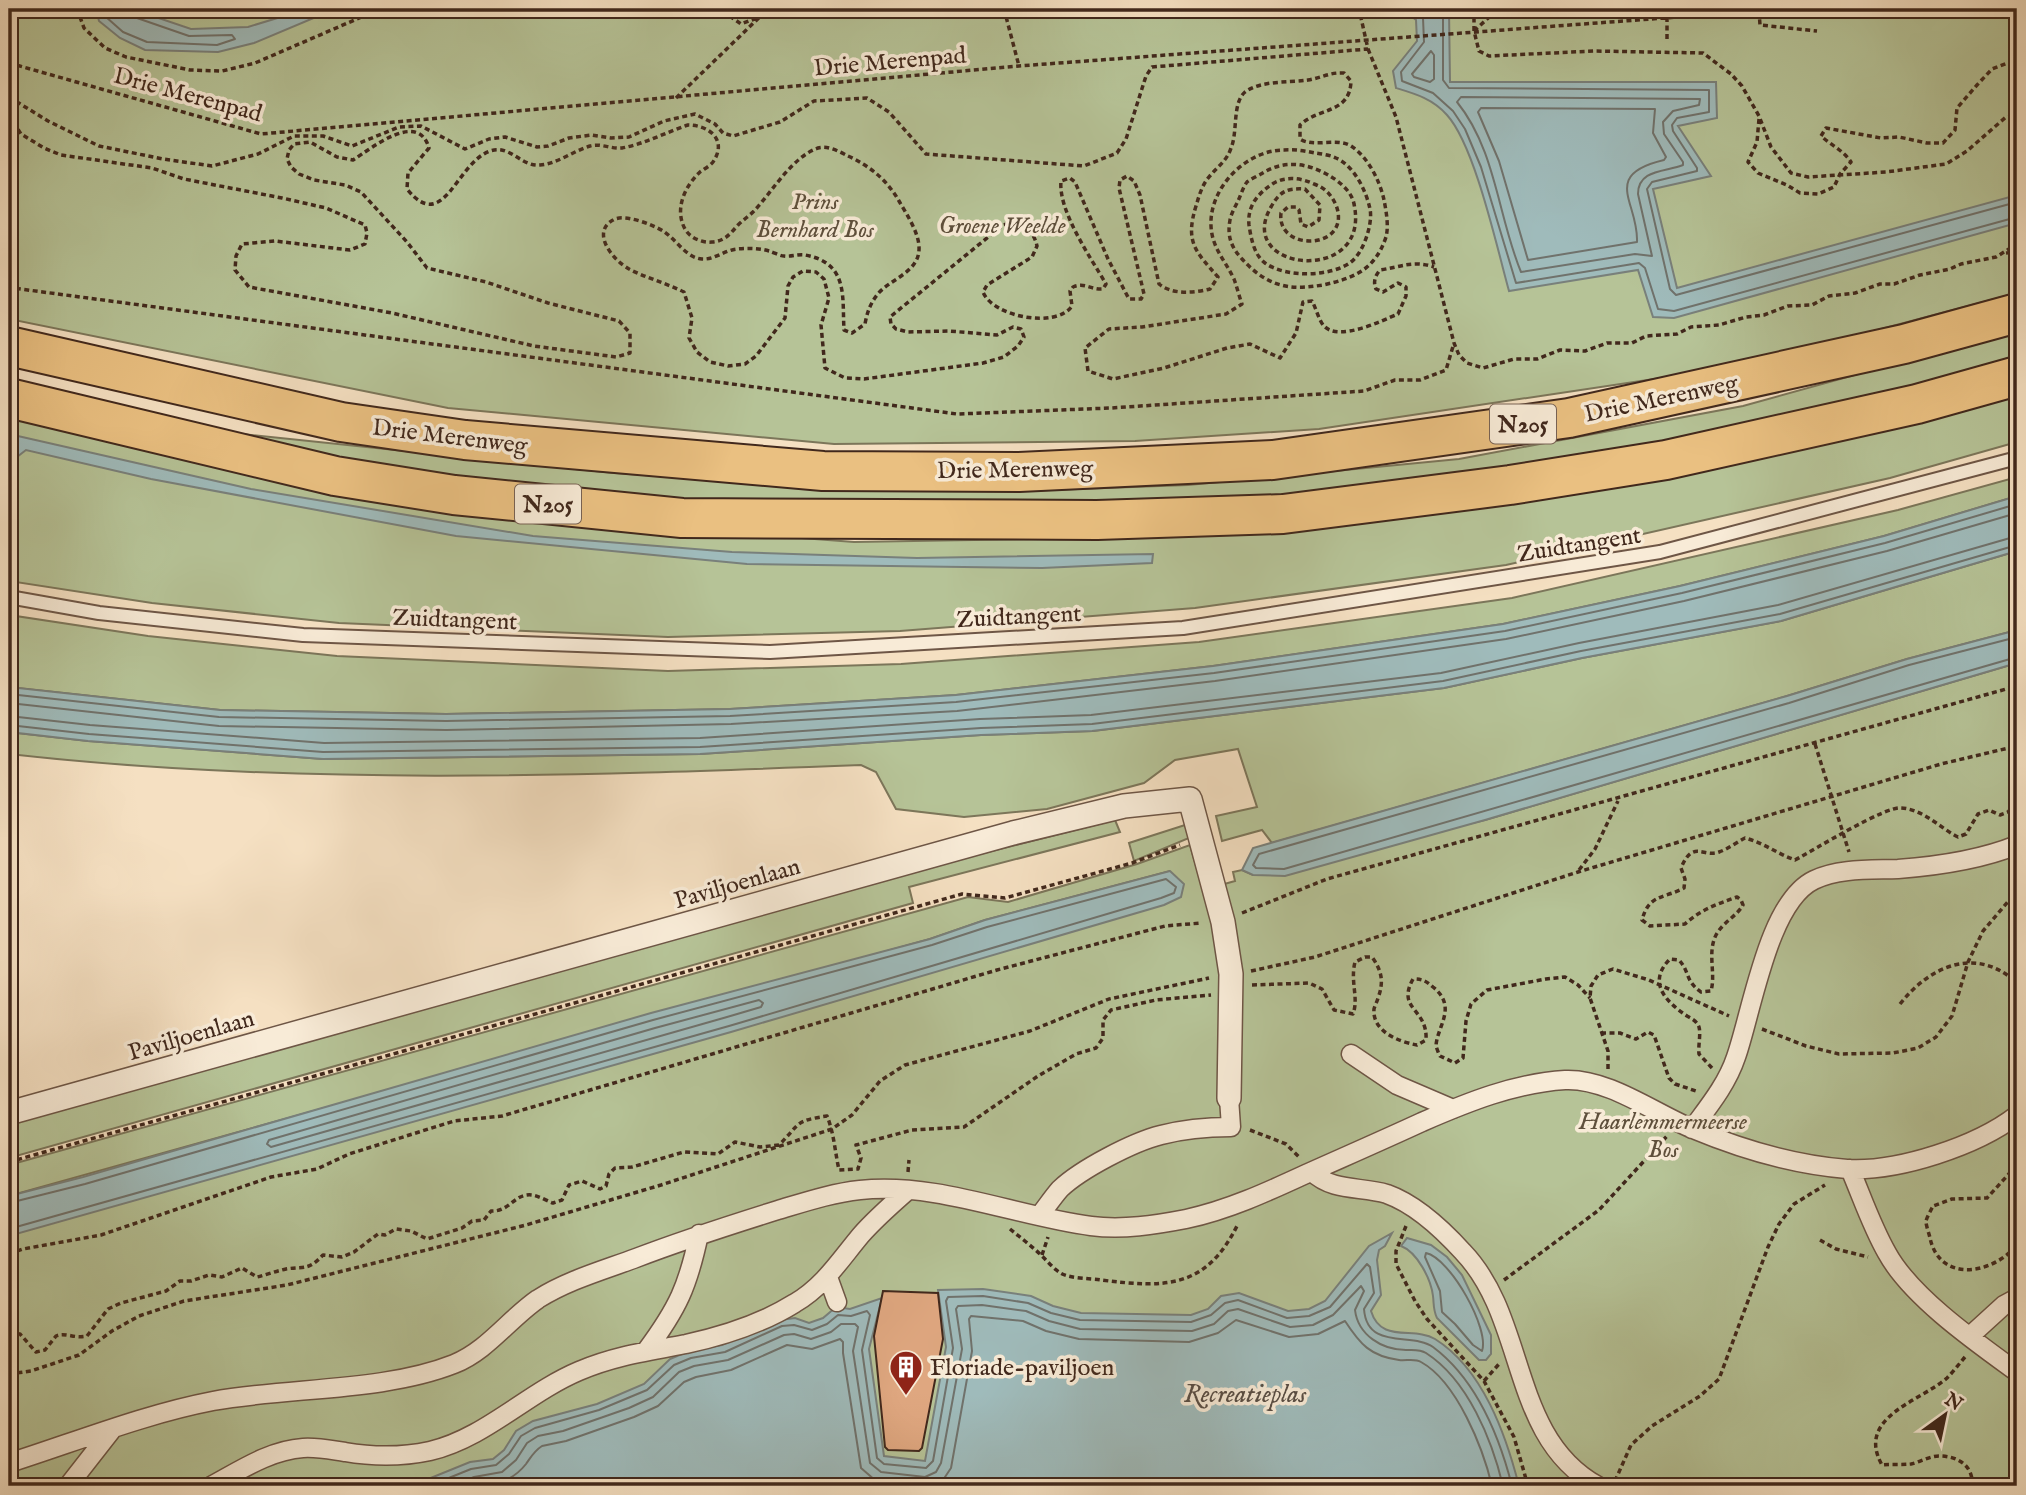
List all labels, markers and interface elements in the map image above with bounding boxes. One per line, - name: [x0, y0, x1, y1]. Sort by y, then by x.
- street label: Drie Merenpad: [813, 40, 968, 85]
- street label: Drie Merenpad: [110, 61, 266, 130]
- park label: Prins Bernhard Bos: [756, 187, 875, 246]
- park label: Groene Weelde: [938, 211, 1066, 242]
- street label: Drie Merenweg: [1582, 368, 1742, 431]
- road number: N205: [1490, 404, 1556, 444]
- street label: Drie Merenweg: [370, 413, 530, 463]
- street label: Drie Merenweg: [937, 454, 1094, 487]
- road number: N205: [515, 484, 581, 524]
- street label: Zuidtangent: [1515, 520, 1643, 571]
- street label: Zuidtangent: [956, 599, 1082, 636]
- street label: Zuidtangent: [392, 603, 518, 638]
- street label: Paviljoenlaan: [671, 852, 804, 917]
- street label: Paviljoenlaan: [125, 1004, 258, 1069]
- park label: Haarlemmermeerse Bos: [1578, 1107, 1747, 1166]
- building icon: Floriade-paviljoen: [887, 1348, 925, 1397]
- place label: Floriade-paviljoen: [930, 1353, 1114, 1384]
- water label: Recreatieplas: [1184, 1378, 1307, 1411]
- north arrow: [1910, 1380, 1980, 1450]
- text: N: [1939, 1387, 1967, 1417]

